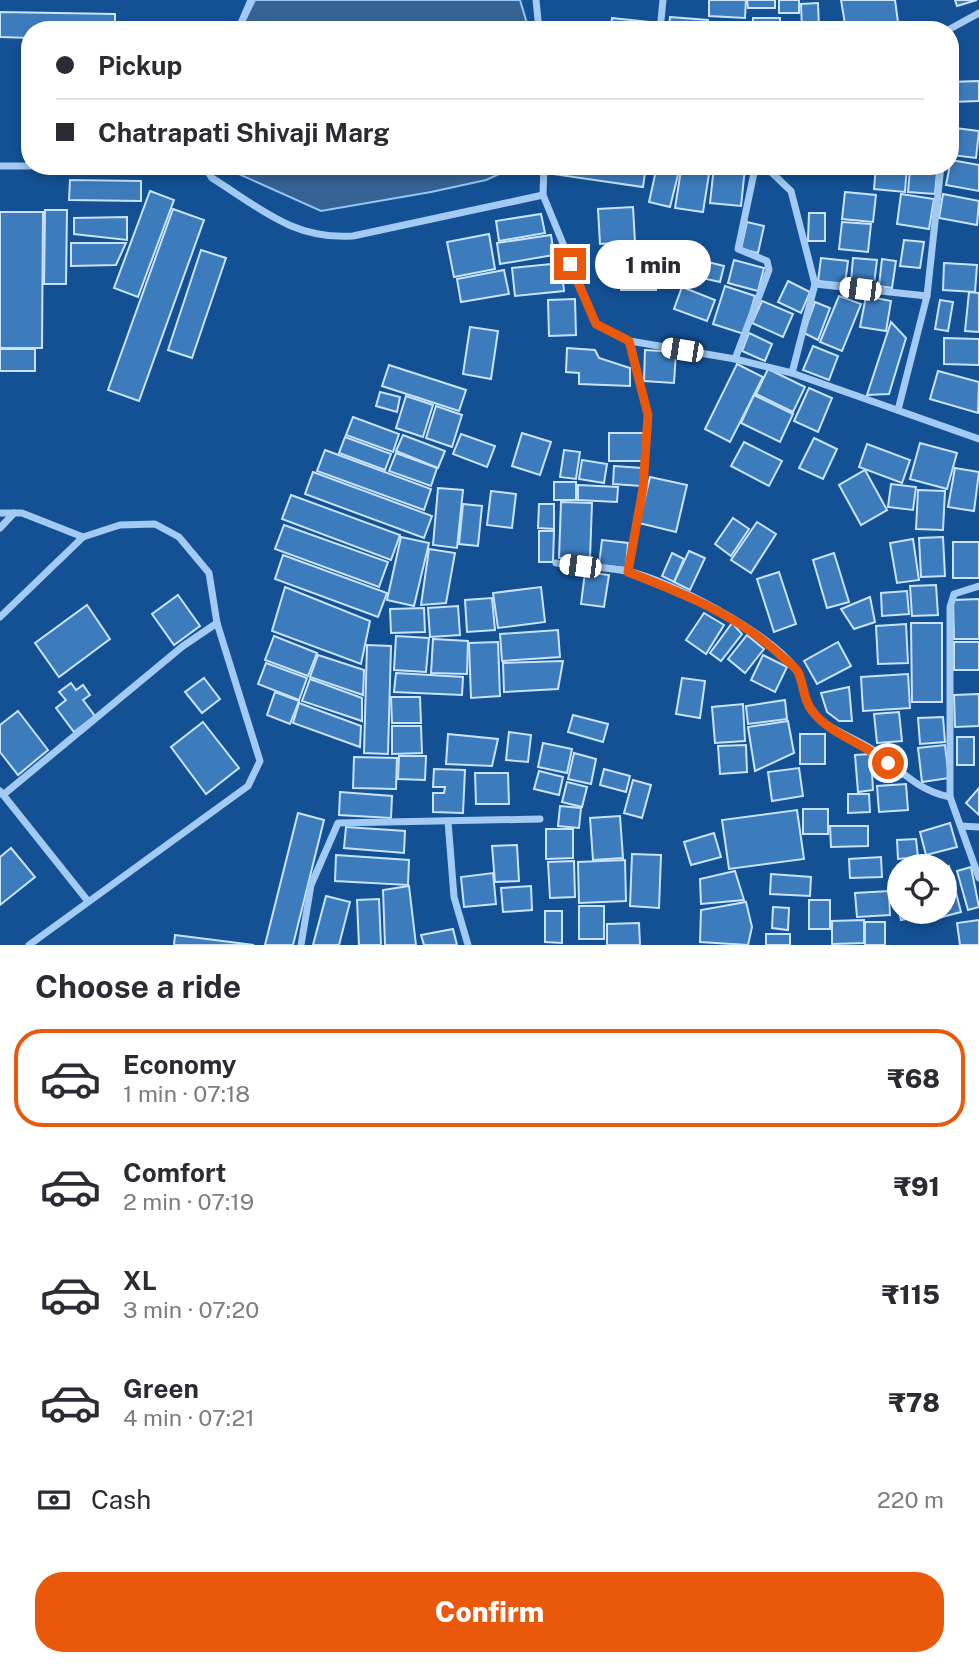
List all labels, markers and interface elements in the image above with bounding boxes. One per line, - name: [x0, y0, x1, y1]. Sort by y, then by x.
- text: Pickup: [98, 50, 182, 81]
- text: Chatrapati Shivaji Marg: [98, 117, 390, 148]
- callout: 1 min: [594, 240, 710, 288]
- route end: [554, 248, 586, 280]
- text: 1 min: [625, 251, 681, 278]
- car: [838, 276, 883, 302]
- car: [660, 336, 705, 364]
- car: [558, 553, 603, 579]
- route start: [872, 747, 904, 779]
- map controls: [887, 854, 957, 924]
- button: locate: [887, 854, 957, 924]
- text: Choose a ride: [35, 968, 241, 1005]
- icon: car: [39, 1047, 102, 1110]
- text: Economy: [123, 1049, 236, 1080]
- text: ₹68: [887, 1063, 940, 1094]
- text: 1 min · 07:18: [123, 1080, 250, 1107]
- icon: car: [39, 1155, 102, 1218]
- text: Comfort: [123, 1157, 226, 1188]
- text: ₹91: [894, 1171, 940, 1202]
- text: 2 min · 07:19: [123, 1188, 254, 1215]
- icon: car: [39, 1263, 102, 1326]
- text: XL: [123, 1265, 157, 1296]
- text: ₹115: [882, 1279, 940, 1310]
- text: 3 min · 07:20: [123, 1296, 259, 1323]
- icon: car: [39, 1371, 102, 1434]
- text: Green: [123, 1373, 199, 1404]
- text: ₹78: [888, 1387, 940, 1418]
- text: 4 min · 07:21: [123, 1404, 255, 1431]
- icon: cash: [35, 1481, 73, 1519]
- text: Cash: [91, 1484, 151, 1515]
- text: 220 m: [877, 1486, 944, 1513]
- button: Confirm: [35, 1572, 944, 1652]

